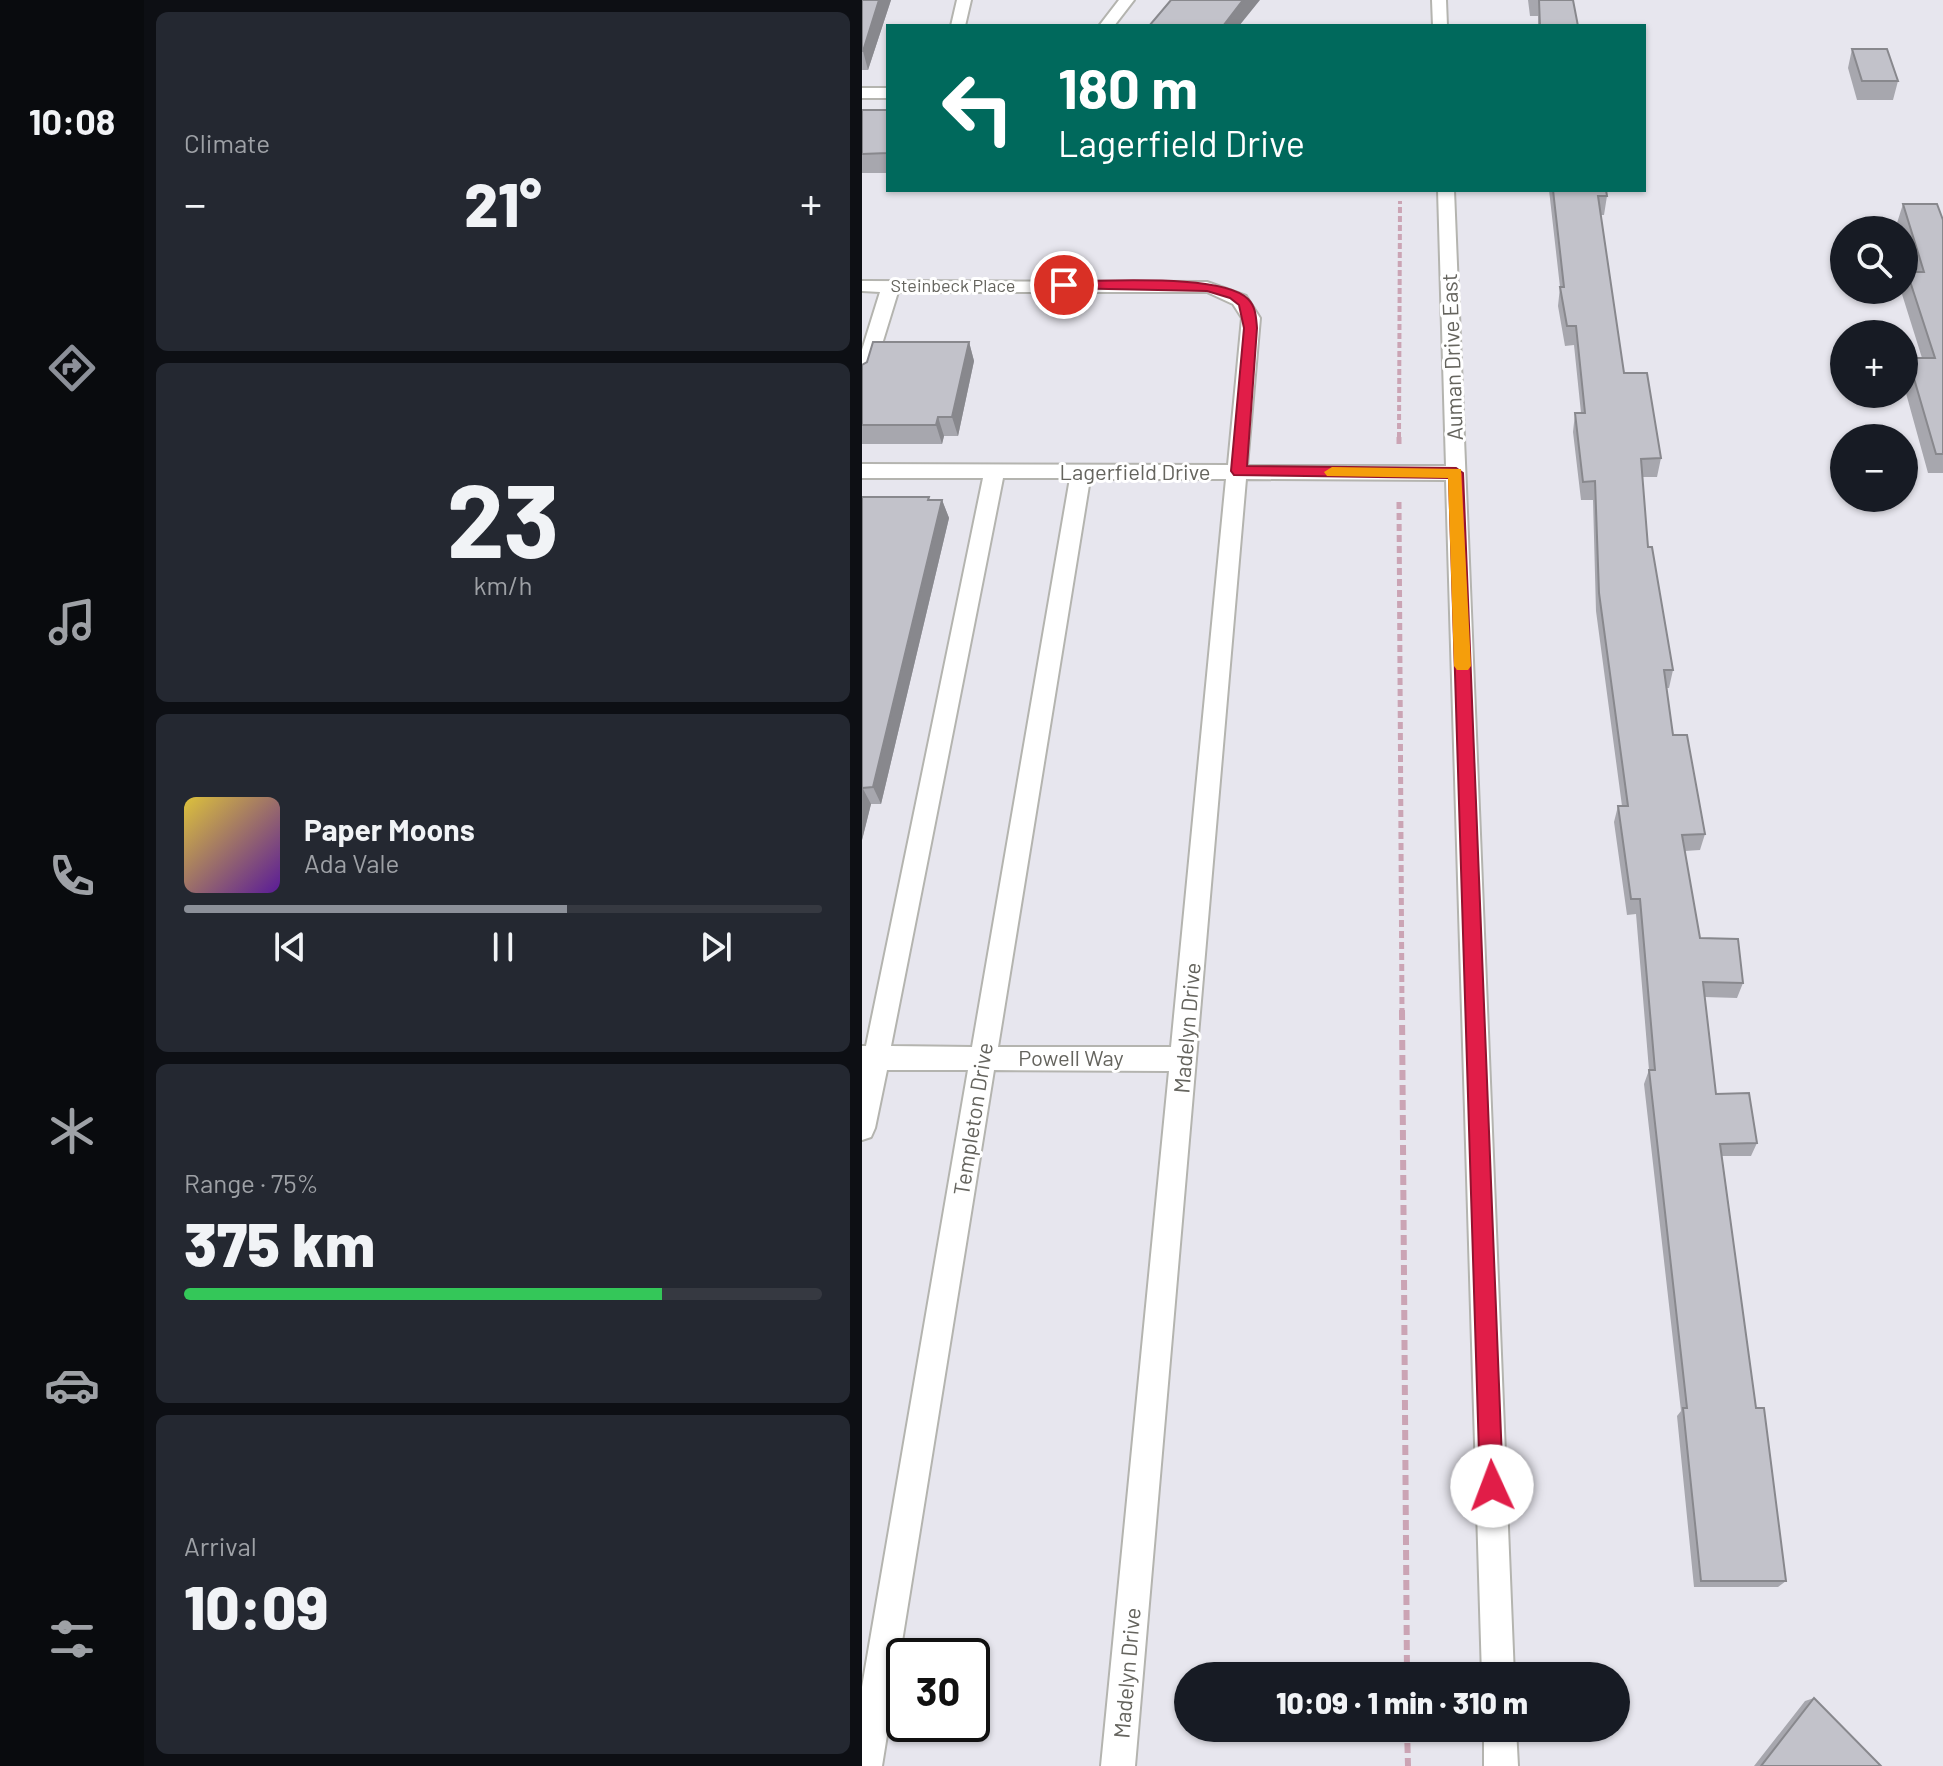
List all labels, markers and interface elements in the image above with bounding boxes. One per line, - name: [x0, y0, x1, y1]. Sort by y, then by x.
- text: 180 m: [1058, 53, 1198, 120]
- icon: left: [926, 56, 1030, 160]
- text: 10:08: [29, 99, 115, 142]
- text: Lagerfield Drive: [1058, 121, 1305, 164]
- text: Climate: [184, 127, 270, 158]
- text: 21°: [464, 167, 542, 239]
- text: −: [184, 176, 206, 229]
- text: +: [800, 176, 822, 229]
- map controls: [1830, 216, 1918, 512]
- button: search: [1830, 216, 1918, 304]
- pin: [1030, 251, 1098, 319]
- icon: arrive: [1042, 263, 1086, 307]
- street label: Auman Drive East: [1435, 273, 1467, 441]
- street label: Steinbeck Place: [891, 274, 1015, 296]
- button: +: [1830, 320, 1918, 408]
- icon: directions: [44, 340, 100, 396]
- button: −: [1830, 424, 1918, 512]
- text: 23: [447, 454, 559, 579]
- street label: Lagerfield Drive: [1060, 458, 1210, 484]
- text: km/h: [474, 569, 532, 600]
- icon: music: [44, 594, 100, 650]
- text: Paper Moons: [304, 811, 475, 847]
- text: Ada Vale: [304, 847, 399, 878]
- icon: phone: [44, 848, 100, 904]
- icon: previous: [268, 925, 312, 969]
- icon: pause: [481, 925, 525, 969]
- icon: next: [694, 925, 738, 969]
- street label: Madelyn Drive: [1167, 961, 1205, 1094]
- street label: Templeton Drive: [947, 1040, 997, 1197]
- street label: Powell Way: [1018, 1044, 1124, 1070]
- icon: climate: [44, 1103, 100, 1159]
- text: Range · 75%: [184, 1167, 319, 1198]
- text: 375 km: [184, 1207, 375, 1279]
- icon: car: [44, 1357, 100, 1413]
- position arrow: [1450, 1444, 1534, 1528]
- text: Arrival: [184, 1530, 257, 1561]
- text: 10:09: [184, 1570, 328, 1642]
- street label: Madelyn Drive: [1107, 1606, 1145, 1739]
- icon: filters: [44, 1611, 100, 1667]
- speed limit sign: 30: [886, 1638, 990, 1742]
- text: 10:09 · 1 min · 310 m: [1276, 1684, 1528, 1720]

